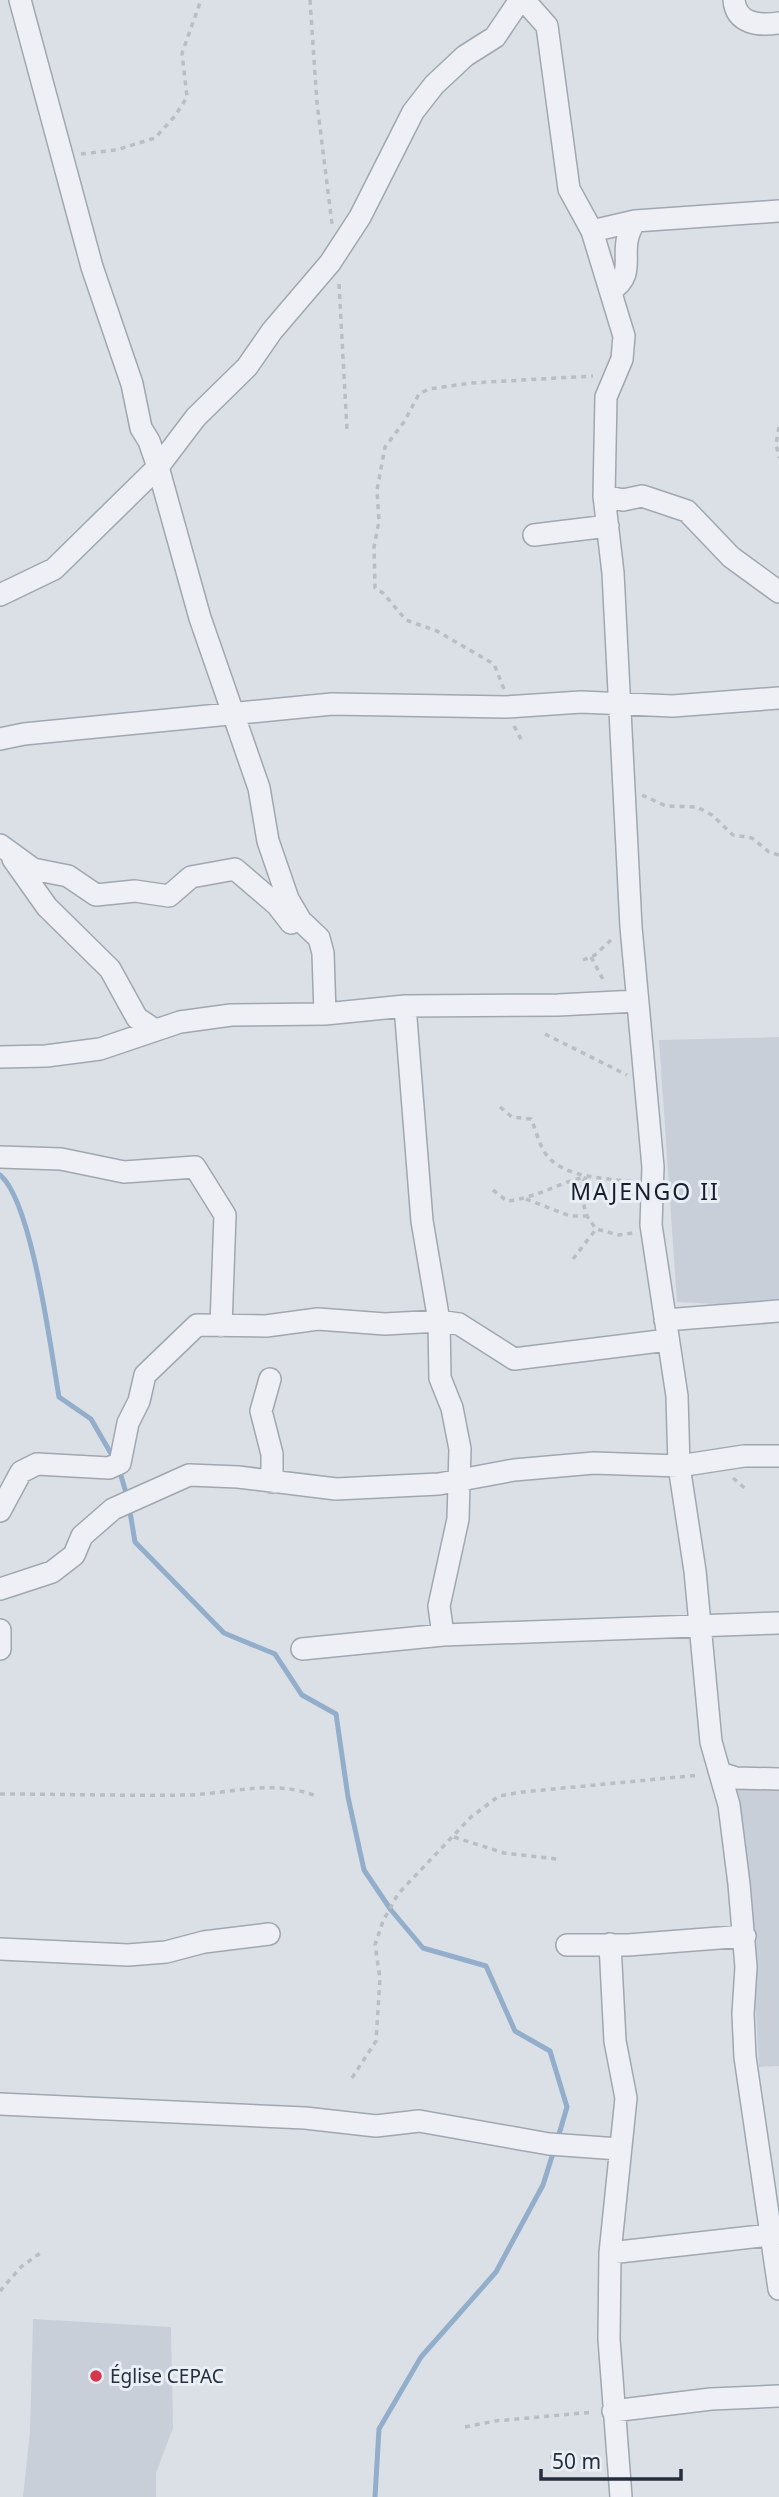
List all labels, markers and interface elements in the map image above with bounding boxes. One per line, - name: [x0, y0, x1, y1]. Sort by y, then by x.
- district label: MAJENGO II: [570, 1175, 720, 1207]
- place label: Église CEPAC: [110, 2363, 224, 2389]
- marker: Église CEPAC: [88, 2368, 104, 2384]
- scale bar: [541, 2438, 681, 2482]
- text: 50 m: [552, 2447, 601, 2475]

